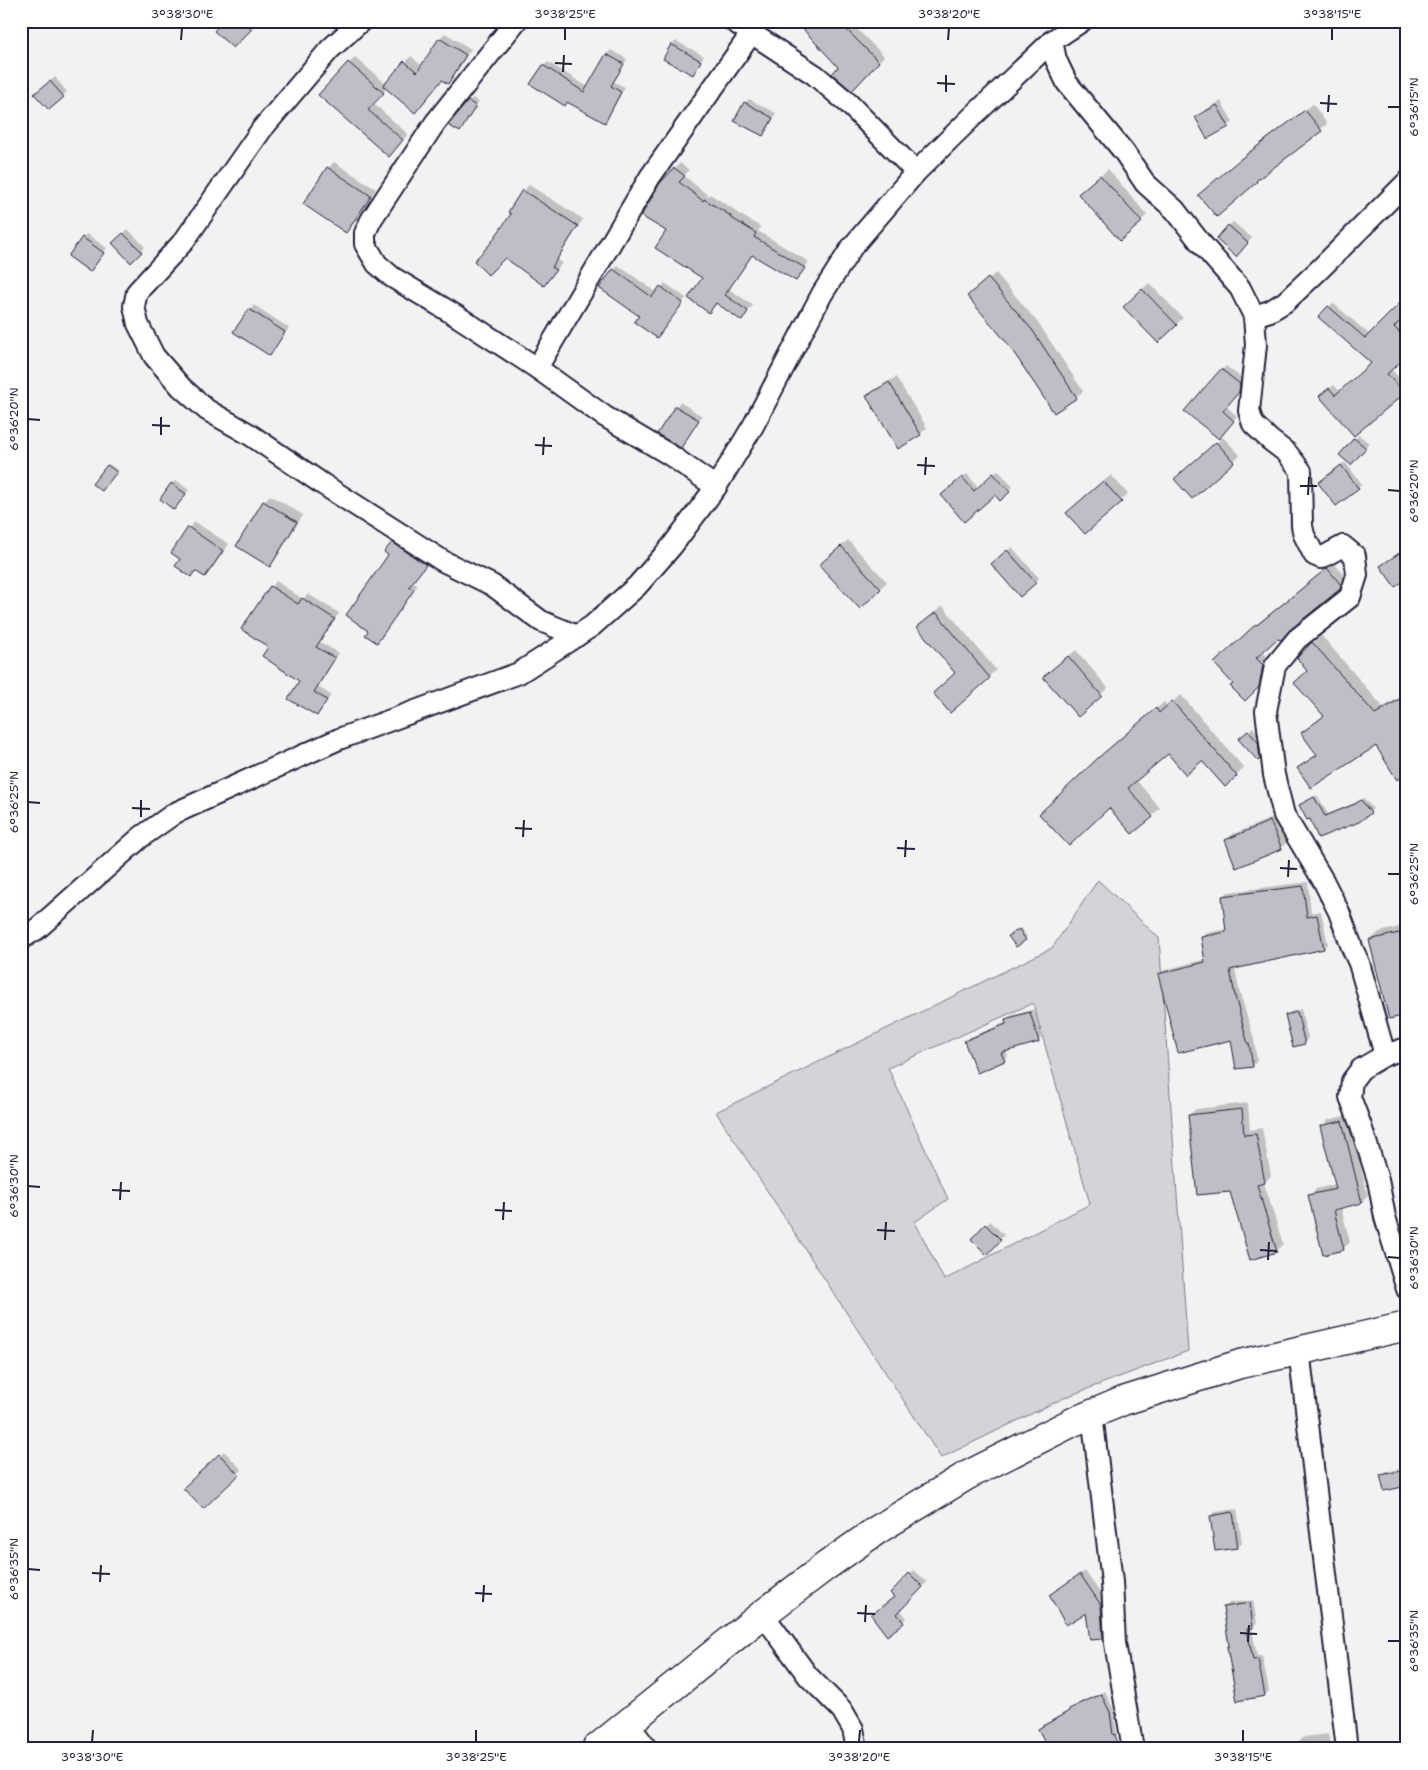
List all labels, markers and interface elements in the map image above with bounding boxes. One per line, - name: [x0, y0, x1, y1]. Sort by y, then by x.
- text: 3°38'30"E: [151, 6, 213, 22]
- text: 3°38'25"E: [534, 6, 596, 22]
- text: 3°38'20"E: [918, 6, 980, 22]
- text: 3°38'15"E: [1303, 6, 1361, 22]
- text: 6°36'15"N: [1406, 77, 1422, 137]
- text: 6°36'20"N: [6, 387, 22, 451]
- text: 6°36'20"N: [1406, 459, 1422, 523]
- text: 6°36'25"N: [6, 771, 22, 833]
- text: 6°36'25"N: [1406, 843, 1422, 905]
- text: 6°36'30"N: [6, 1154, 22, 1218]
- text: 6°36'30"N: [1406, 1226, 1422, 1290]
- text: 6°36'35"N: [6, 1538, 22, 1600]
- text: 6°36'35"N: [1406, 1610, 1422, 1672]
- text: 3°38'30"E: [61, 1749, 123, 1765]
- text: 3°38'25"E: [445, 1749, 507, 1765]
- text: 3°38'20"E: [828, 1749, 890, 1765]
- text: 3°38'15"E: [1214, 1749, 1272, 1765]

